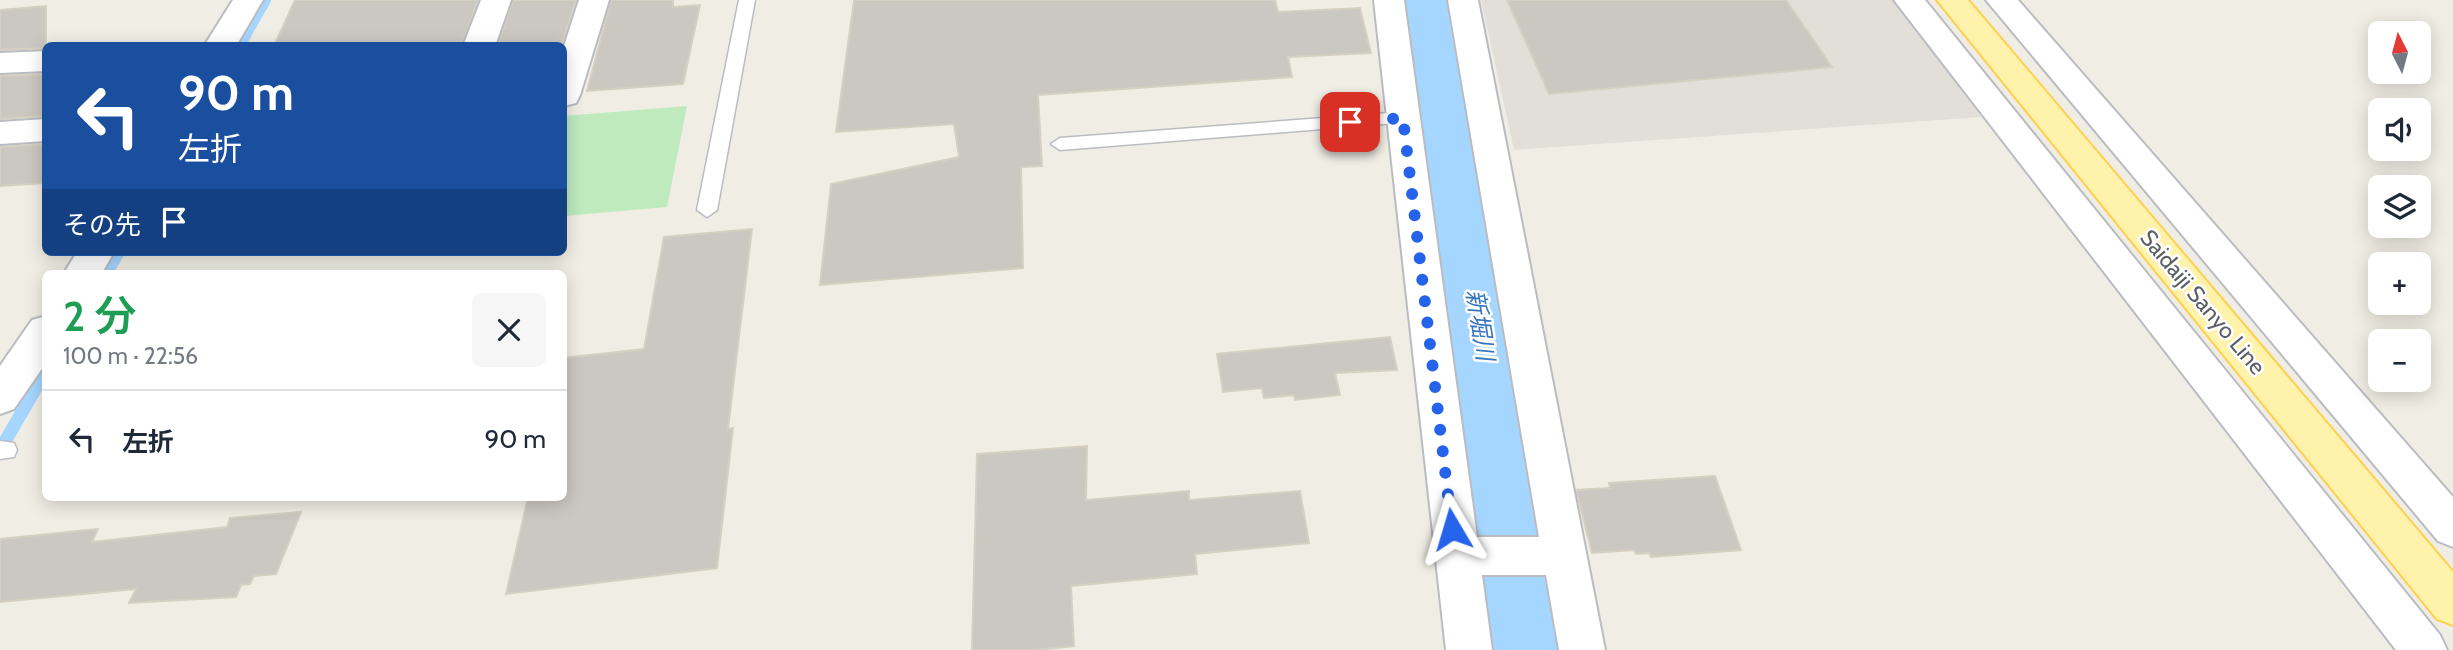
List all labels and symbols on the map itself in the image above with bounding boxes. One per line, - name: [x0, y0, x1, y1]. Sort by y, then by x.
- north arrow: [2368, 21, 2431, 84]
- pin: [1320, 92, 1380, 152]
- street label: Saidaiji Sanyo Line: [2134, 224, 2272, 380]
- water label: 新堀川: [1461, 287, 1501, 366]
- position arrow: [1415, 492, 1489, 566]

